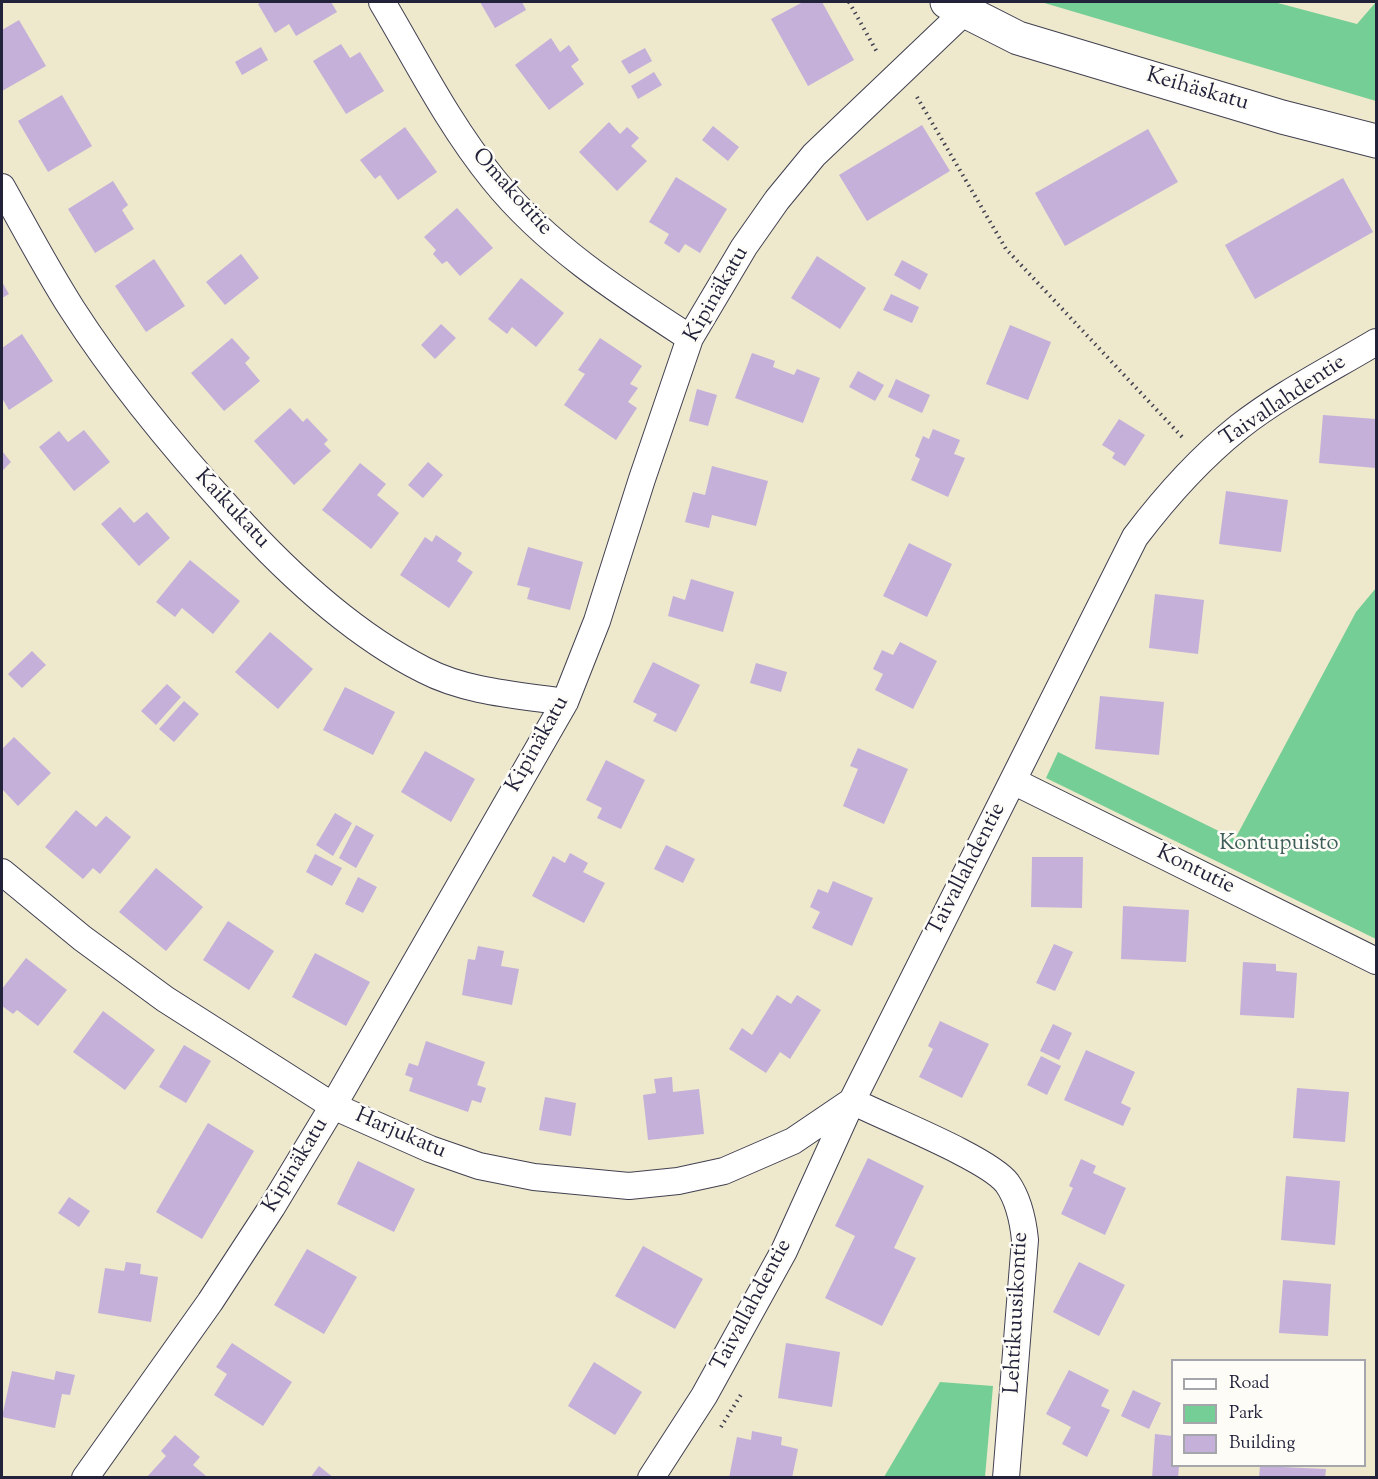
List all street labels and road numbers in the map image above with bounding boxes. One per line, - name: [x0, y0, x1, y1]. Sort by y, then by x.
- street label: Keihäskatu: [1143, 64, 1251, 118]
- street label: Omakotitie: [465, 144, 557, 242]
- street label: Kipinäkatu: [680, 243, 756, 347]
- street label: Taivallahdentie: [1216, 350, 1352, 454]
- street label: Kaikukatu: [188, 465, 274, 555]
- street label: Kipinäkatu: [502, 692, 576, 798]
- street label: Taivallahdentie: [923, 799, 1013, 941]
- street label: Kontutie: [1152, 841, 1238, 901]
- street label: Harjukatu: [350, 1104, 450, 1166]
- street label: Kipinäkatu: [258, 1114, 336, 1218]
- street label: Lehtikuusikontie: [1001, 1231, 1035, 1395]
- street label: Taivallahdentie: [707, 1235, 799, 1377]

